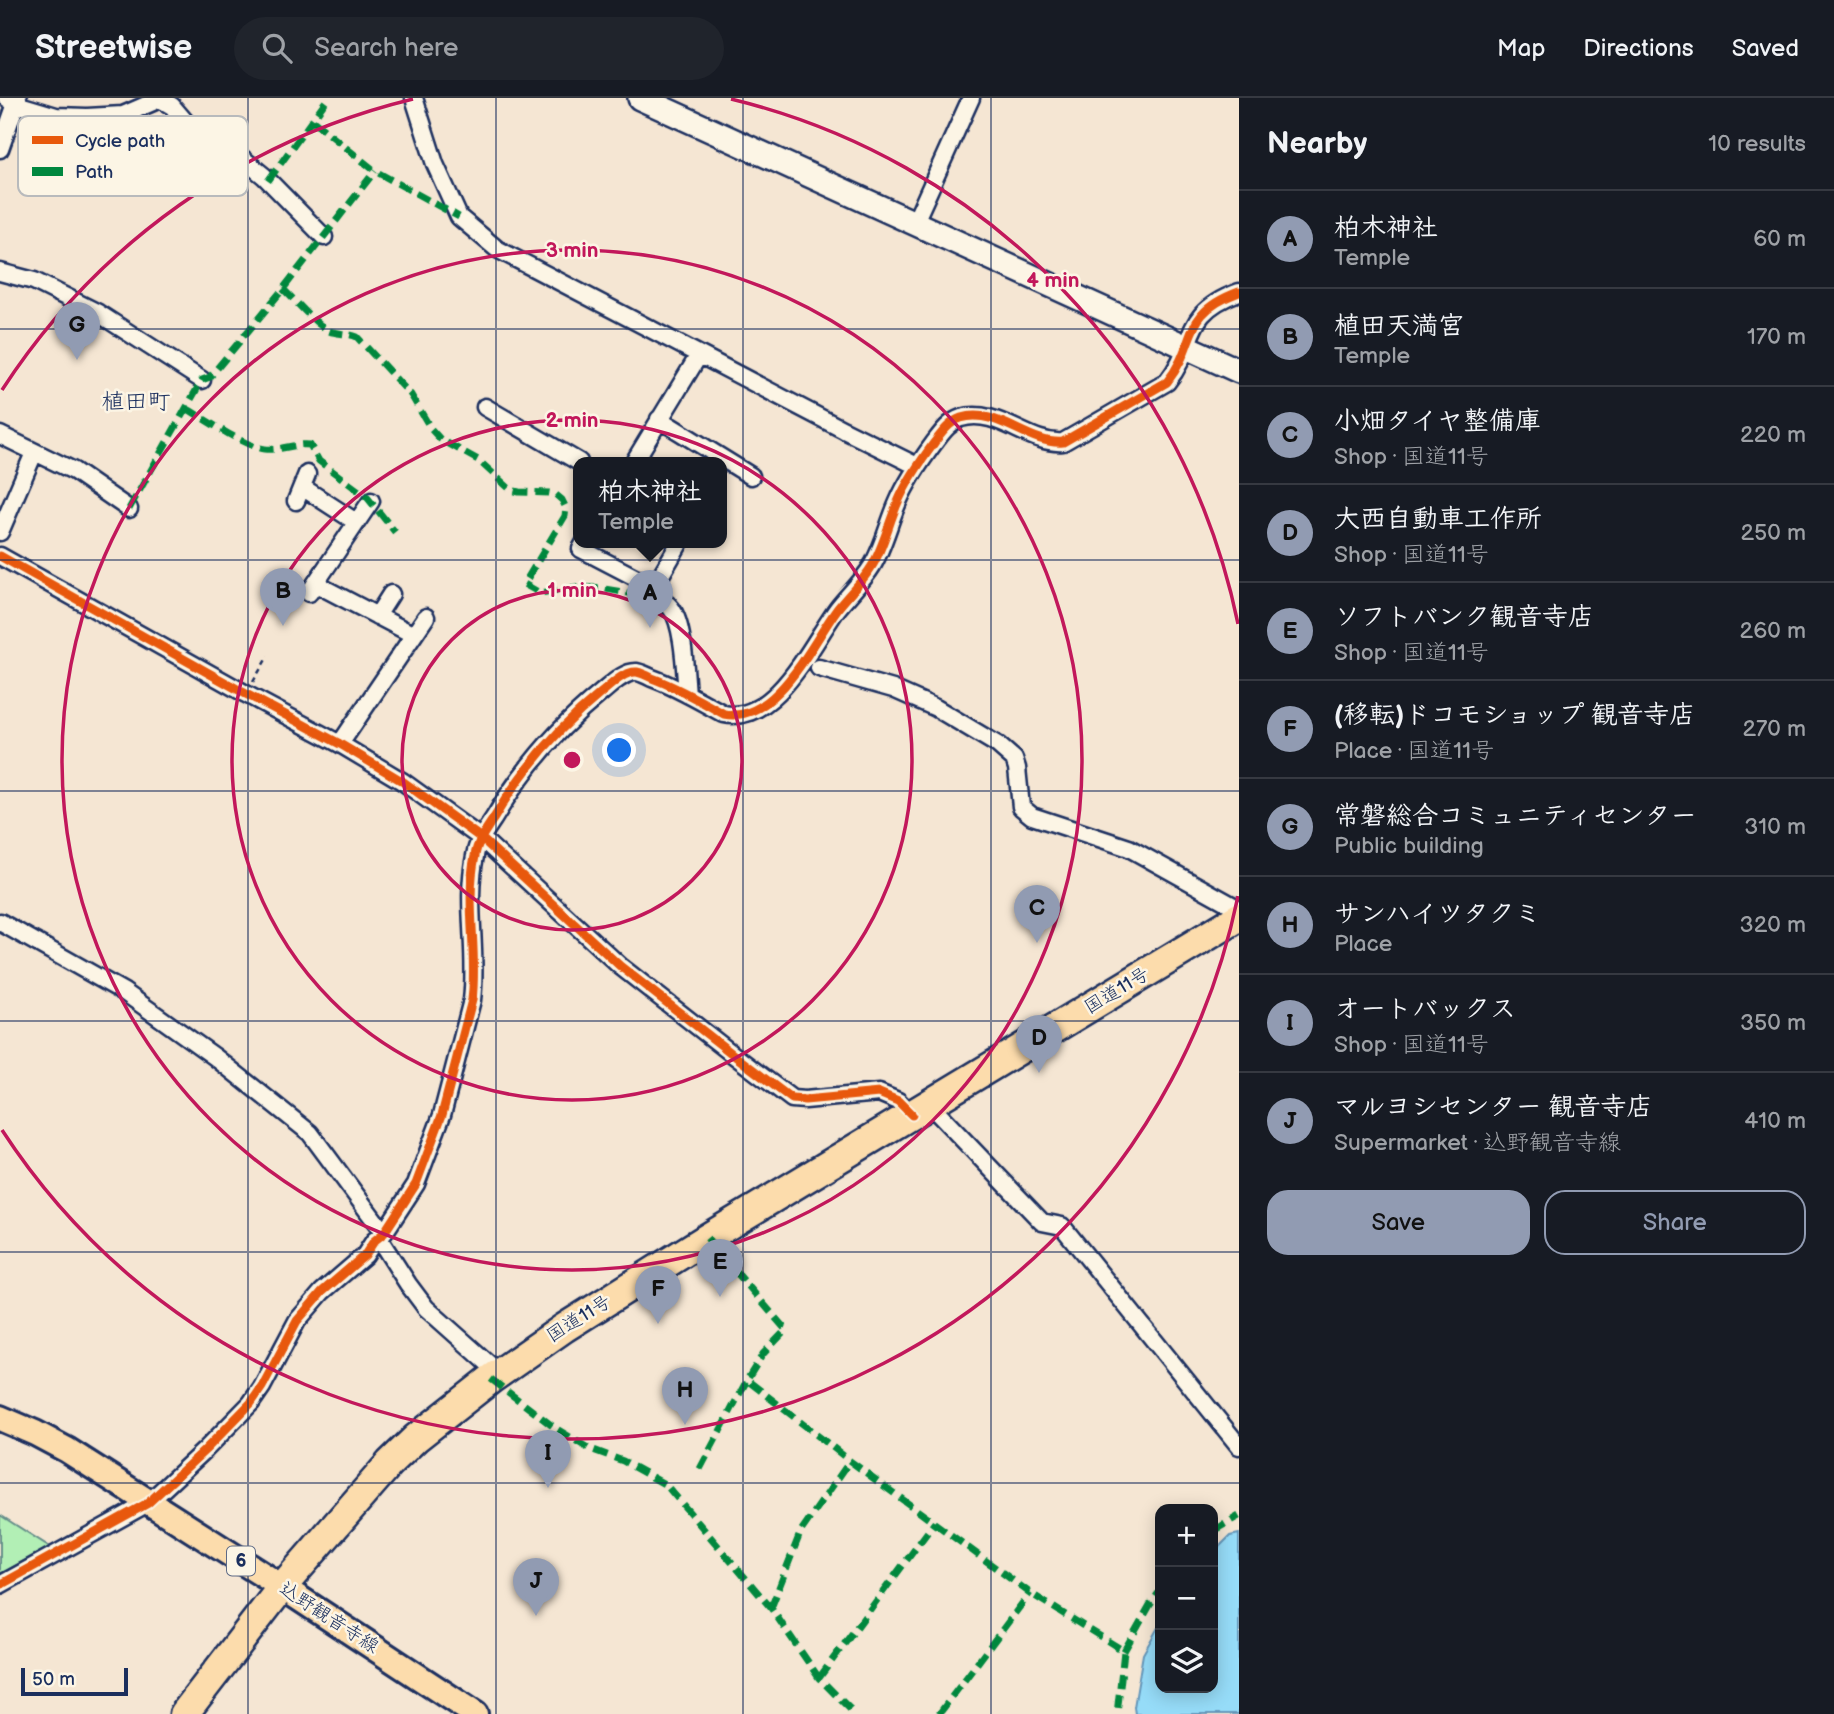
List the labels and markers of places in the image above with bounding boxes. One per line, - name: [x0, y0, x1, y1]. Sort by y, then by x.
- pin: G: [54, 302, 100, 360]
- pin: B: [260, 568, 306, 626]
- pin: A: [627, 570, 673, 628]
- centre of rings: [560, 748, 584, 772]
- pin: C: [1014, 885, 1060, 943]
- pin: D: [1016, 1015, 1062, 1073]
- pin: E: [697, 1239, 743, 1297]
- pin: F: [635, 1266, 681, 1324]
- pin: H: [662, 1367, 708, 1425]
- pin: I: [525, 1430, 571, 1488]
- pin: J: [513, 1558, 559, 1616]

